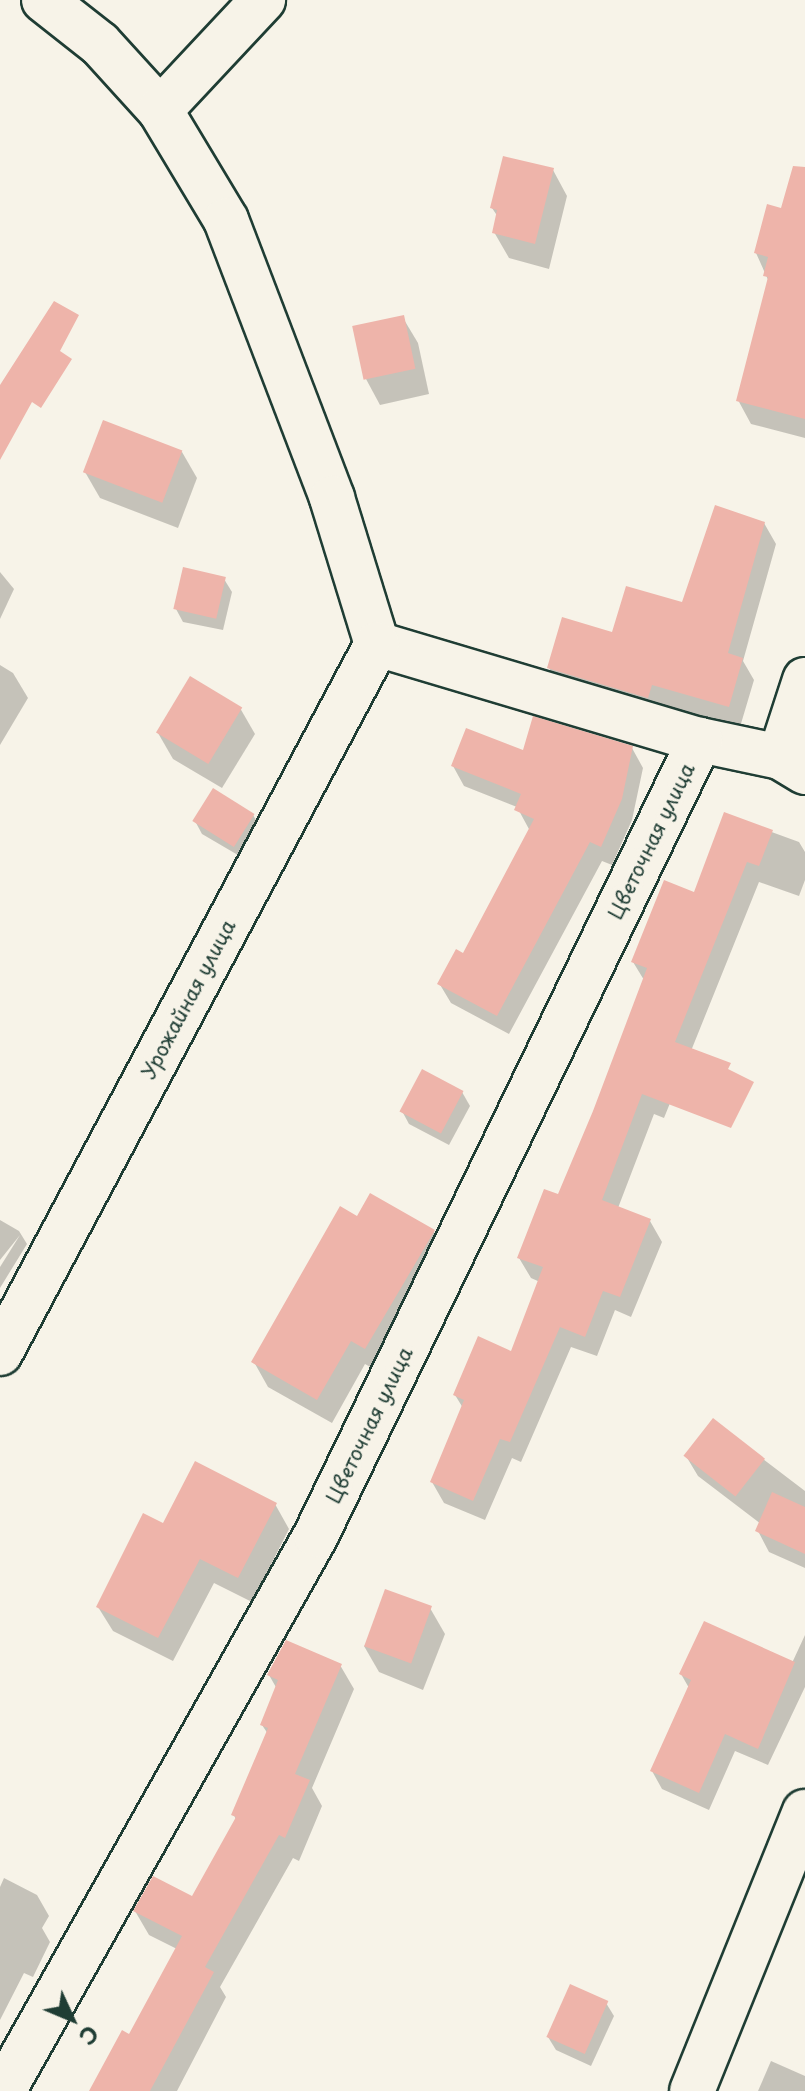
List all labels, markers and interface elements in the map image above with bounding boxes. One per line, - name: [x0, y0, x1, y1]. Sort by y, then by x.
- street label: Цветочная улица: [603, 758, 699, 924]
- street label: Урожайная улица: [136, 915, 240, 1083]
- street label: Цветочная улица: [321, 1342, 417, 1508]
- north arrow: [32, 1979, 112, 2059]
- text: С: [72, 2019, 107, 2053]

